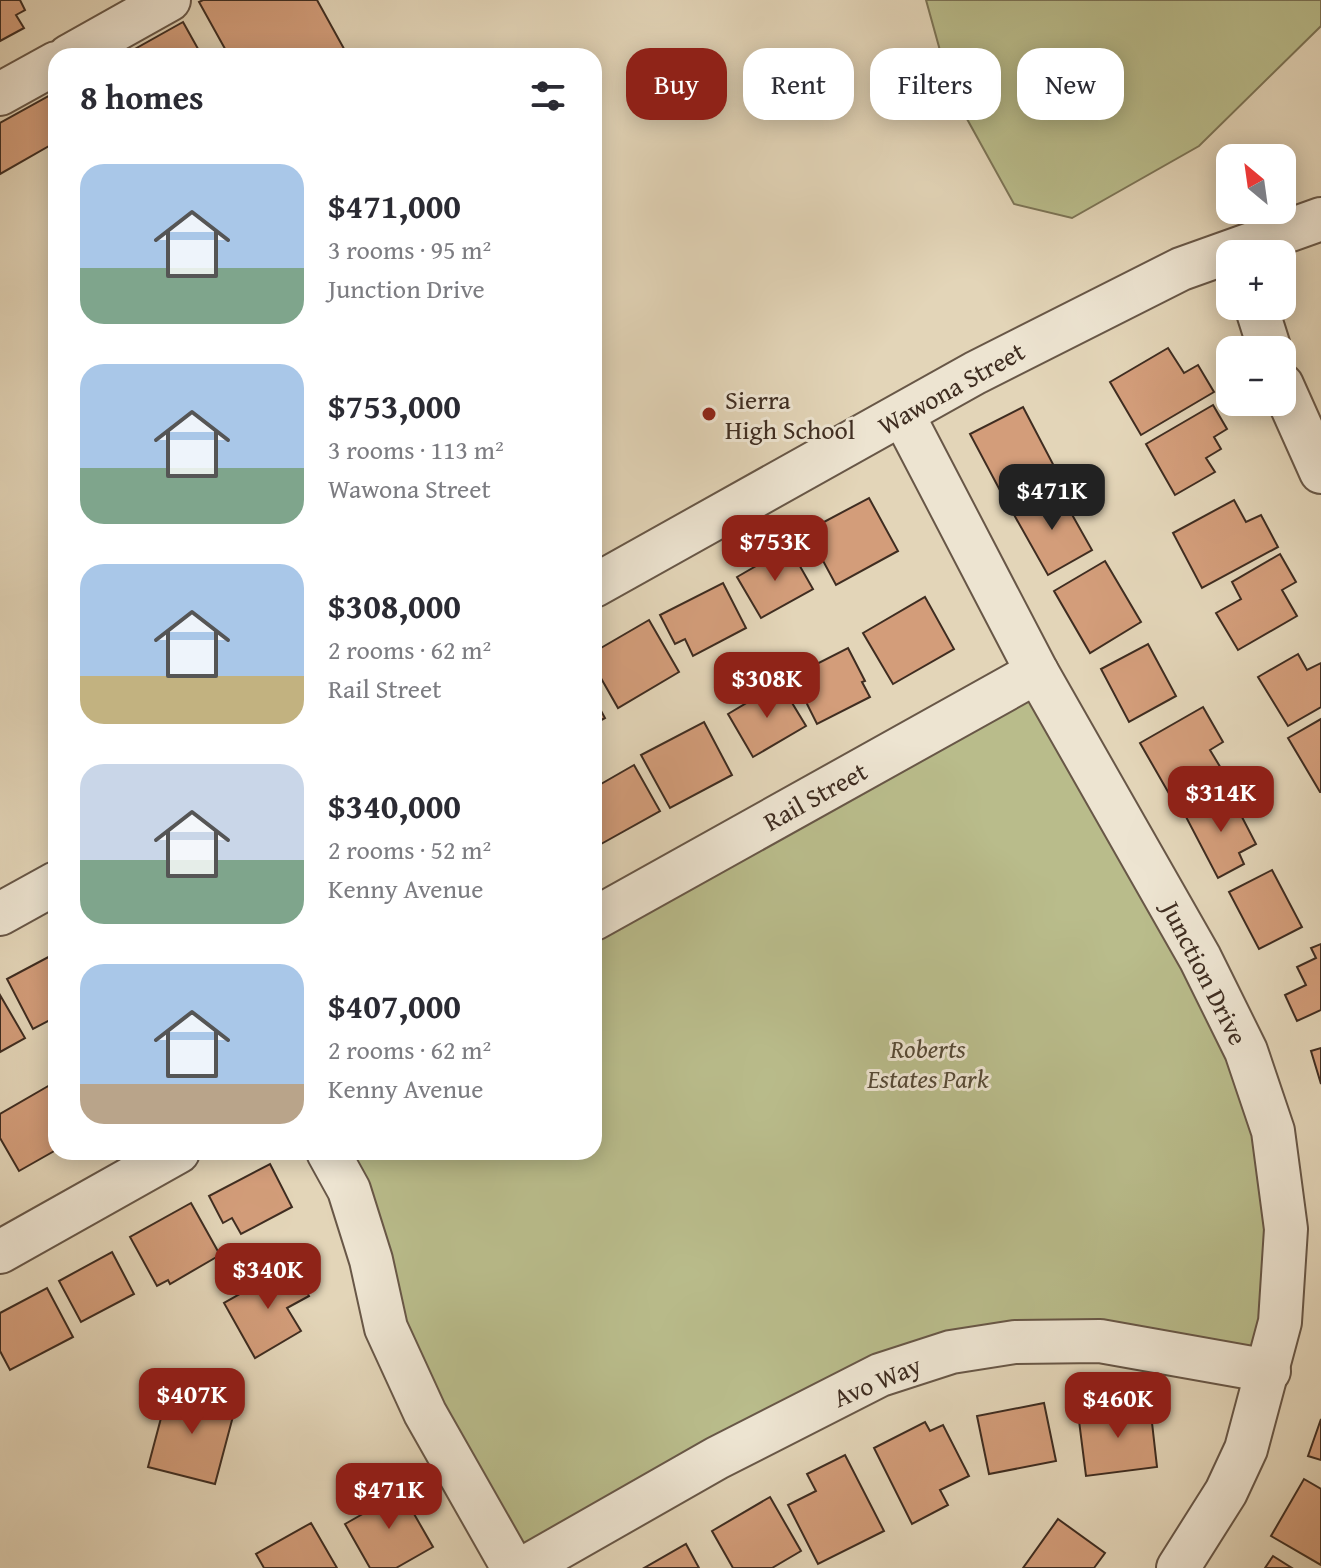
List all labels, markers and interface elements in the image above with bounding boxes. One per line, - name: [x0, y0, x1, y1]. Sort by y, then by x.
- chip: Buy: [626, 48, 727, 120]
- chip: Rent: [743, 48, 854, 120]
- chip: Filters: [870, 48, 1001, 120]
- chip: New: [1017, 48, 1124, 120]
- text: 8 homes: [80, 72, 204, 121]
- icon: filters: [526, 74, 570, 118]
- north arrow: [1216, 144, 1296, 224]
- map controls: [1216, 144, 1296, 416]
- text: $471,000: [328, 181, 461, 230]
- icon: home: [144, 196, 240, 292]
- text: 3 rooms · 95 m²: [328, 230, 491, 269]
- button: +: [1216, 240, 1296, 320]
- text: Junction Drive: [328, 269, 485, 308]
- street label: Wawona Street: [870, 332, 1032, 444]
- button: −: [1216, 336, 1296, 416]
- place label: Sierra High School: [725, 380, 855, 449]
- text: $753,000: [328, 381, 461, 430]
- icon: home: [144, 396, 240, 492]
- marker: Sierra High School: [700, 405, 718, 423]
- text: 3 rooms · 113 m²: [328, 430, 504, 469]
- pin: $471K: [996, 464, 1108, 532]
- text: Wawona Street: [328, 469, 491, 508]
- text: $471K: [1017, 470, 1087, 509]
- pin: $753K: [719, 515, 831, 583]
- text: $753K: [740, 521, 810, 560]
- text: $308,000: [328, 581, 461, 630]
- icon: home: [144, 596, 240, 692]
- text: 2 rooms · 62 m²: [328, 630, 491, 669]
- pin: $308K: [711, 652, 823, 720]
- text: $308K: [732, 658, 802, 697]
- text: Rail Street: [328, 669, 441, 708]
- street label: Rail Street: [756, 751, 874, 841]
- pin: $314K: [1165, 766, 1277, 834]
- text: $314K: [1186, 772, 1256, 811]
- text: $340,000: [328, 781, 461, 830]
- icon: home: [144, 796, 240, 892]
- text: 2 rooms · 52 m²: [328, 830, 491, 869]
- text: Kenny Avenue: [328, 869, 483, 908]
- street label: Junction Drive: [1151, 892, 1258, 1052]
- text: $407,000: [328, 981, 461, 1030]
- icon: home: [144, 996, 240, 1092]
- park label: Roberts Estates Park: [866, 1029, 989, 1098]
- text: 2 rooms · 62 m²: [328, 1030, 491, 1069]
- text: Kenny Avenue: [328, 1069, 483, 1108]
- pin: $340K: [212, 1243, 324, 1311]
- text: $340K: [233, 1249, 303, 1288]
- street label: Avo Way: [827, 1345, 927, 1417]
- pin: $407K: [136, 1368, 248, 1436]
- pin: $460K: [1062, 1372, 1174, 1440]
- text: $407K: [157, 1374, 227, 1413]
- text: $460K: [1083, 1378, 1153, 1417]
- pin: $471K: [333, 1463, 445, 1531]
- text: $471K: [354, 1469, 424, 1508]

